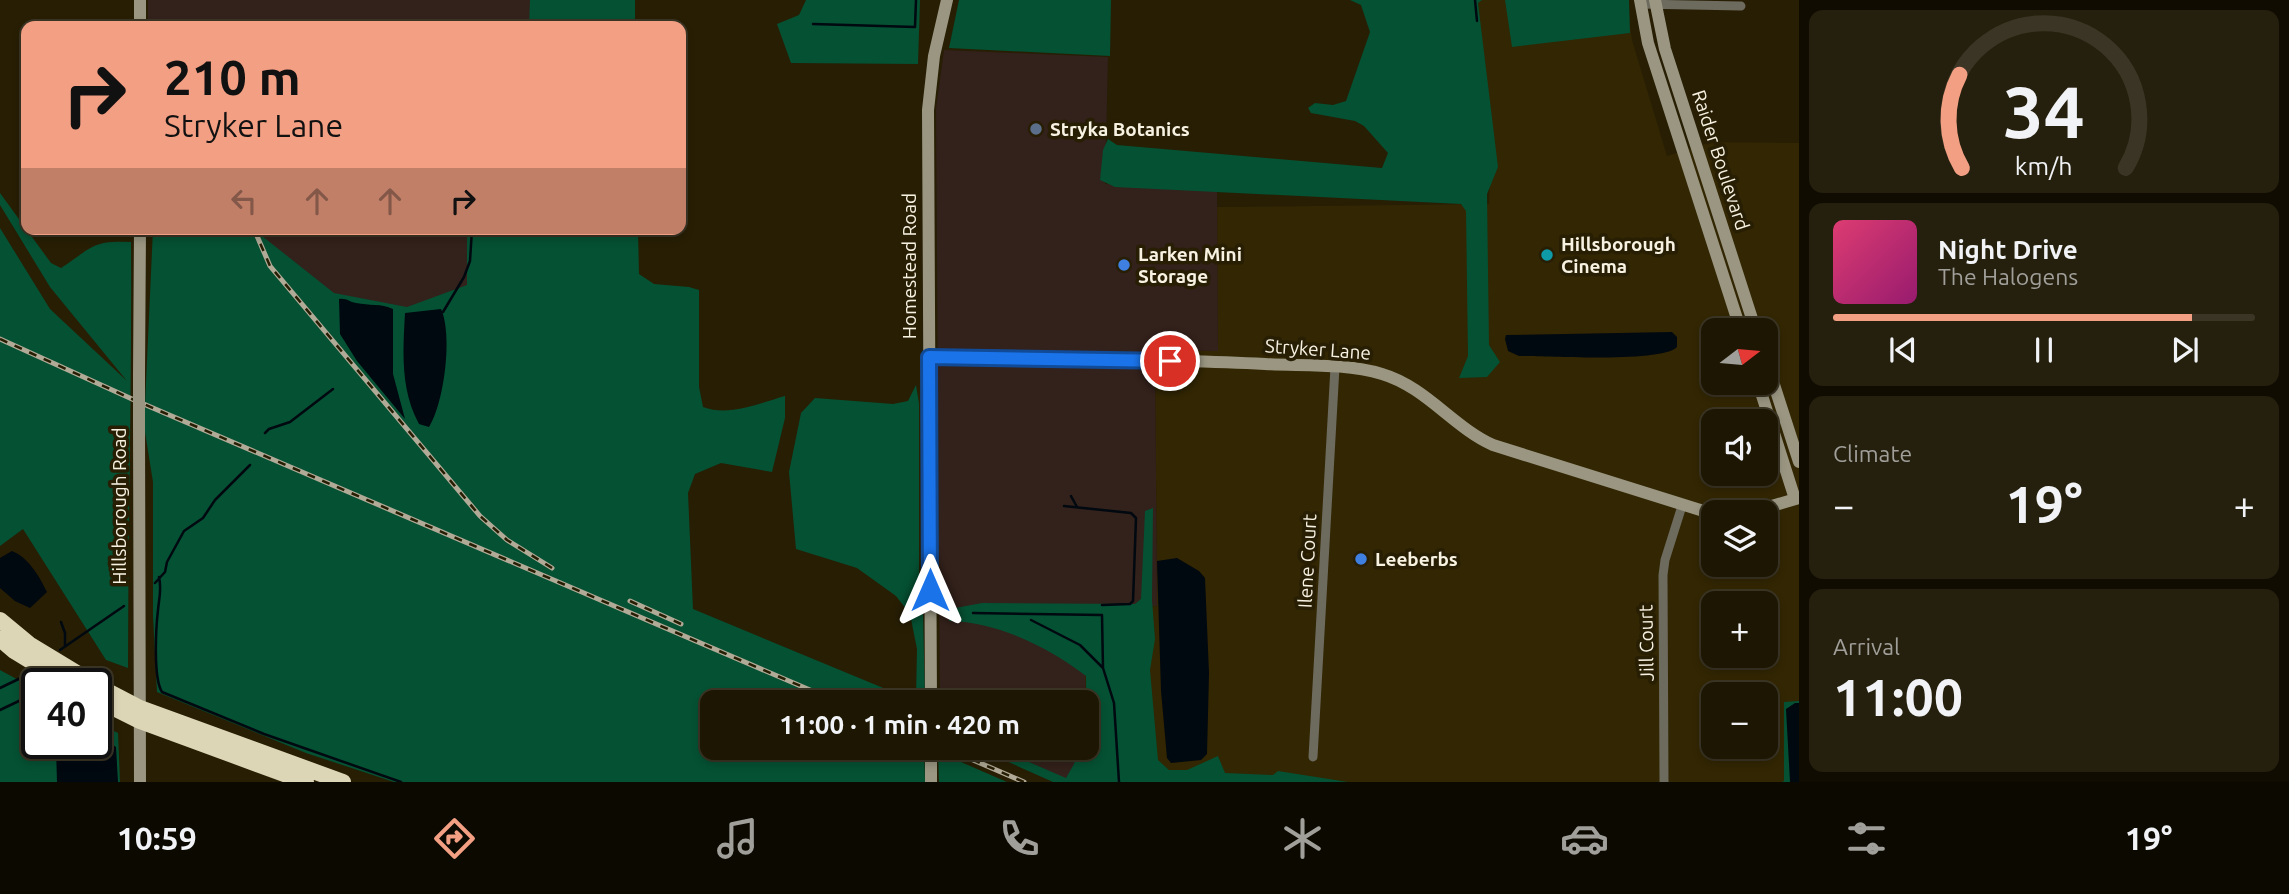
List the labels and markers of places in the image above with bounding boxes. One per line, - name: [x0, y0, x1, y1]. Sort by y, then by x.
- place label: Stryka Botanics: [1050, 118, 1190, 140]
- marker: Stryka Botanics: [1028, 121, 1044, 137]
- place label: Hillsborough Cinema: [1561, 233, 1676, 277]
- place label: Larken Mini Storage: [1138, 243, 1242, 287]
- marker: Hillsborough Cinema: [1539, 247, 1555, 263]
- marker: Larken Mini Storage: [1116, 257, 1132, 273]
- pin: [1140, 331, 1200, 391]
- place label: Leeberbs: [1375, 548, 1458, 570]
- marker: Leeberbs: [1353, 551, 1369, 567]

